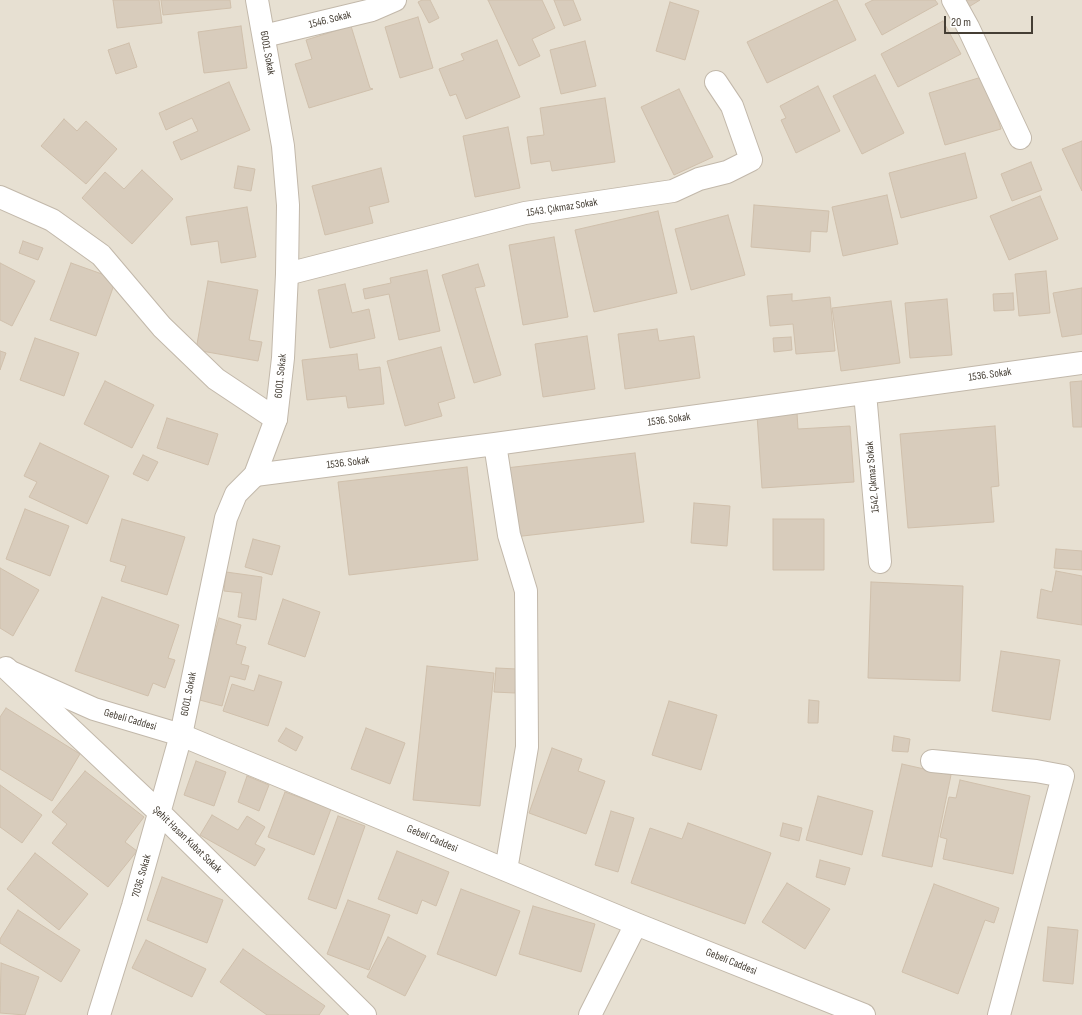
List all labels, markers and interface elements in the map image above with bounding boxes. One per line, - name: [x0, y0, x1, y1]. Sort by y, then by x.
- street label: 1546. Sokak: [307, 8, 353, 32]
- scale bar: [946, 8, 1035, 34]
- text: 20 m: [951, 15, 971, 30]
- street label: 6001. Sokak: [257, 30, 277, 76]
- street label: 1543. Çıkmaz Sokak: [526, 196, 598, 220]
- street label: 6001. Sokak: [272, 353, 290, 399]
- street label: 1536. Sokak: [968, 365, 1012, 385]
- street label: 1536. Sokak: [647, 410, 691, 430]
- street label: 1542. Çıkmaz Sokak: [863, 441, 883, 513]
- street label: 1536. Sokak: [326, 454, 370, 472]
- street label: 6001. Sokak: [178, 671, 200, 717]
- street label: Gebeli Caddesi: [102, 706, 158, 734]
- street label: Şehit Hasan Kubat Sokak: [150, 804, 224, 876]
- street label: Gebeli Caddesi: [405, 822, 459, 856]
- street label: 7036. Sokak: [130, 853, 154, 899]
- street label: Gebeli Caddesi: [704, 946, 758, 978]

